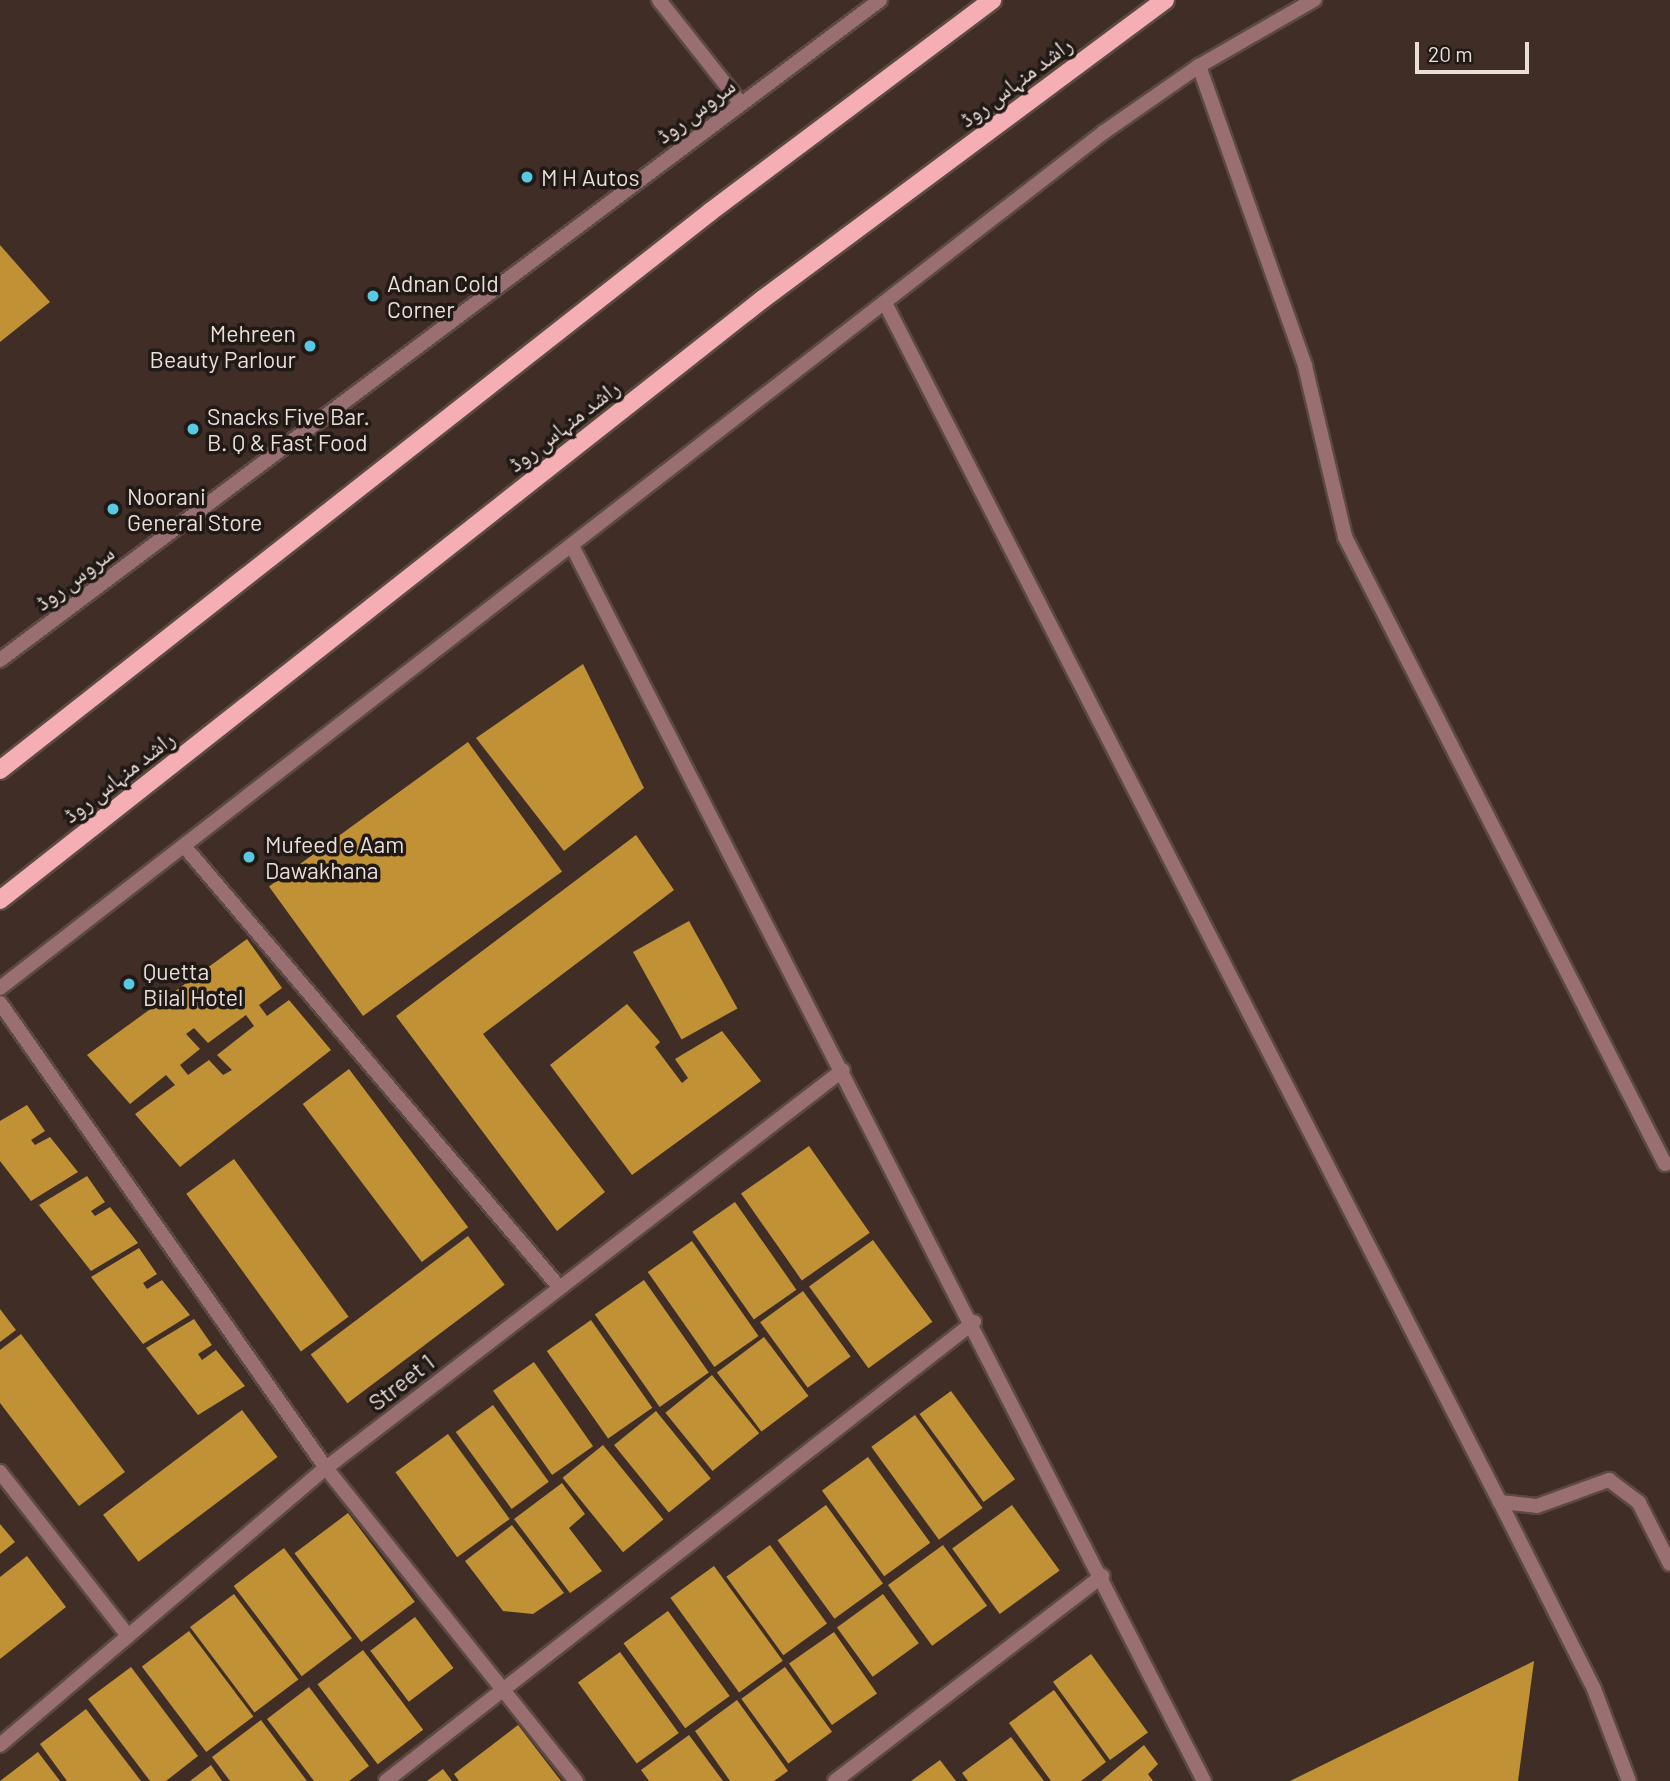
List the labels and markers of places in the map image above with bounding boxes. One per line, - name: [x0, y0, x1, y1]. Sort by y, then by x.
- place label: M H Autos: [541, 163, 640, 191]
- marker: M H Autos: [519, 169, 535, 185]
- place label: Adnan Cold Corner: [387, 269, 499, 323]
- marker: Adnan Cold Corner: [365, 288, 381, 304]
- place label: Mehreen Beauty Parlour: [150, 319, 296, 373]
- marker: Mehreen Beauty Parlour: [302, 338, 318, 354]
- place label: Snacks Five Bar. B. Q & Fast Food: [207, 402, 370, 456]
- marker: Snacks Five Bar. B. Q & Fast Food: [185, 421, 201, 437]
- place label: Noorani General Store: [127, 482, 262, 536]
- marker: Noorani General Store: [105, 501, 121, 517]
- place label: Mufeed e Aam Dawakhana: [265, 830, 404, 884]
- marker: Mufeed e Aam Dawakhana: [239, 847, 259, 867]
- place label: Quetta Bilal Hotel: [143, 957, 243, 1011]
- marker: Quetta Bilal Hotel: [121, 976, 137, 992]

